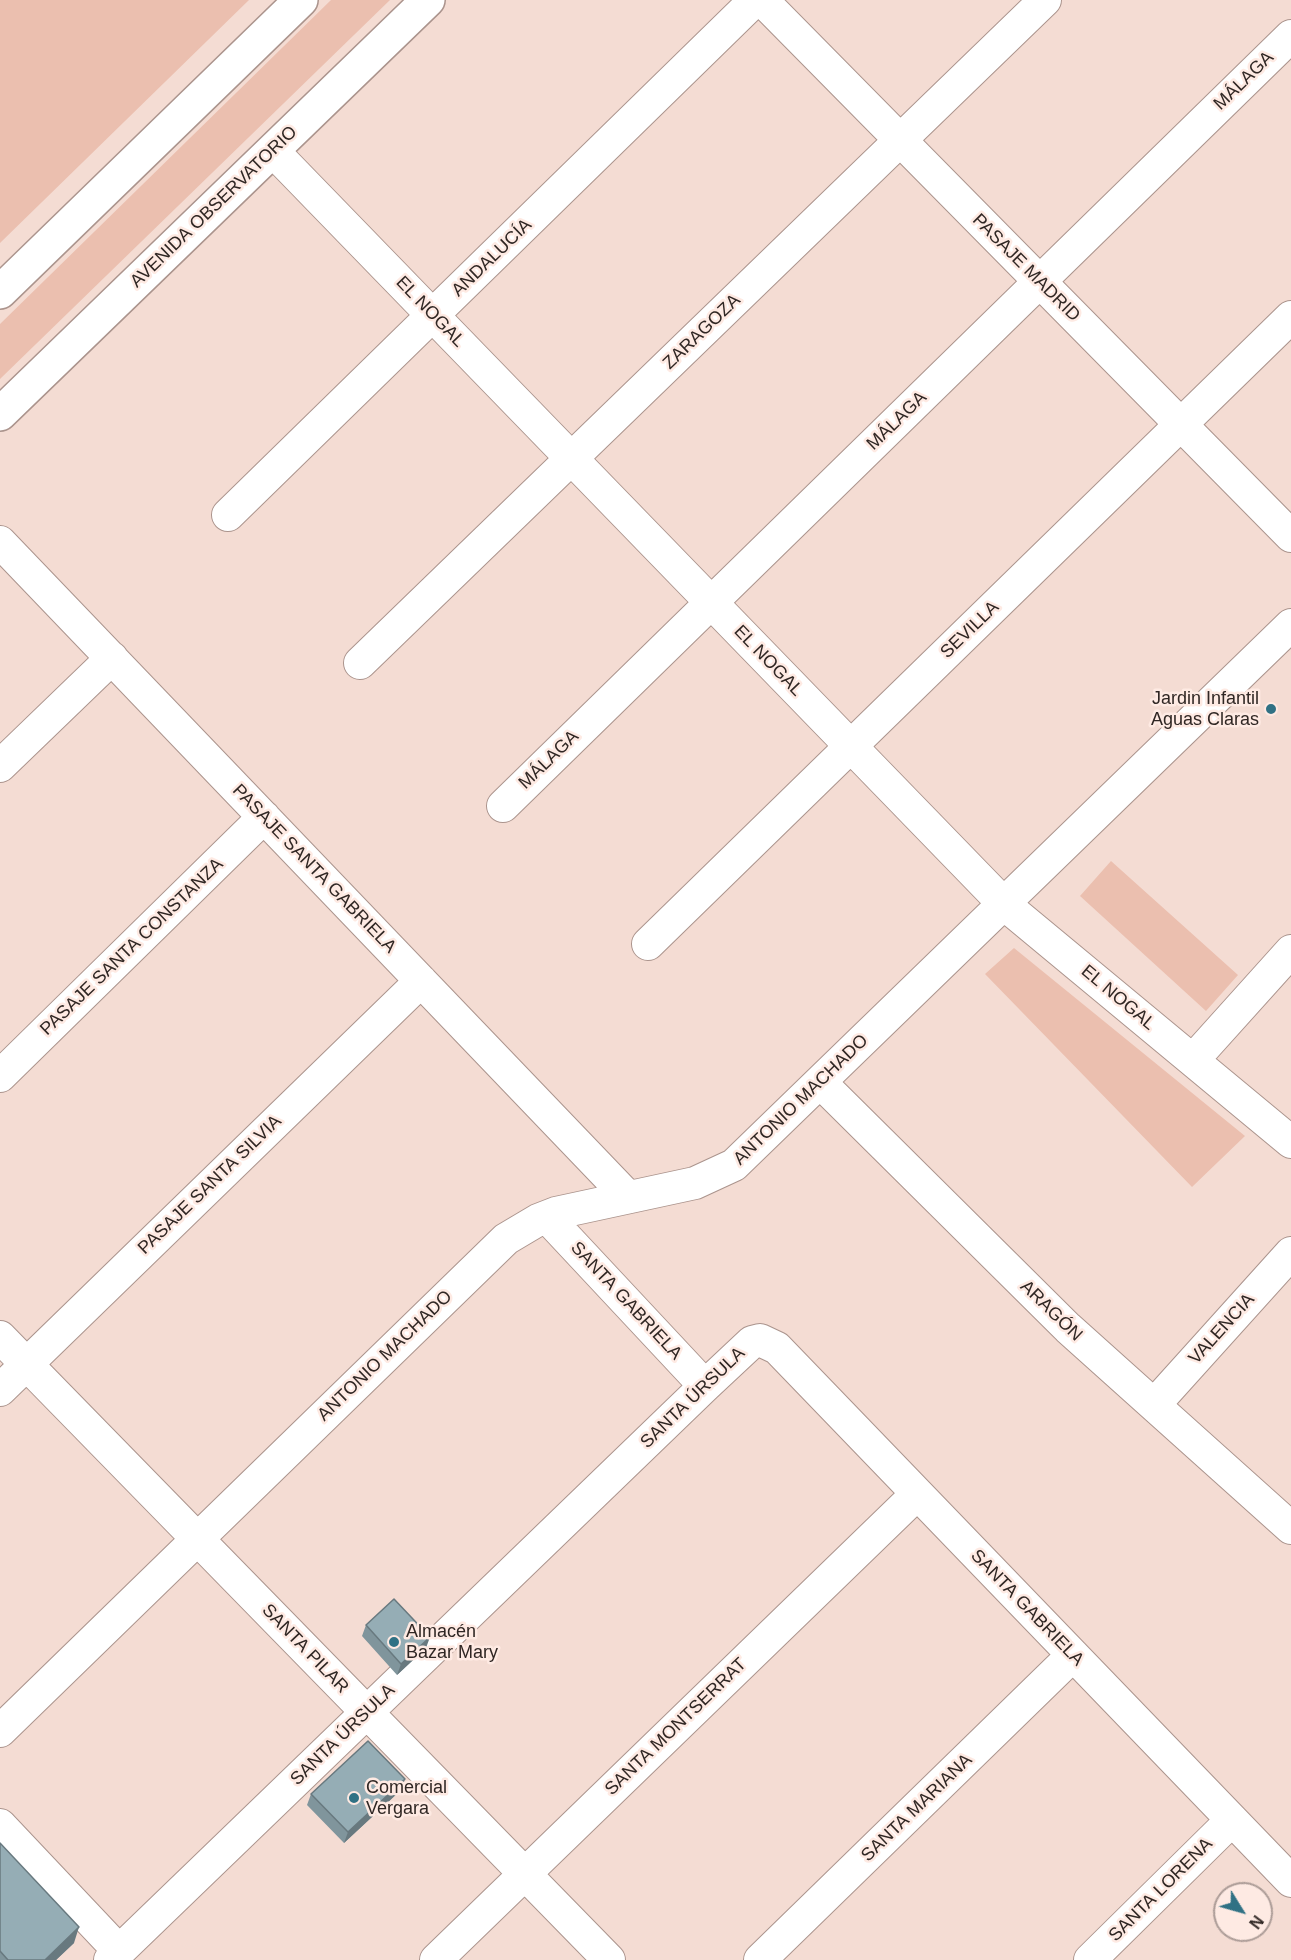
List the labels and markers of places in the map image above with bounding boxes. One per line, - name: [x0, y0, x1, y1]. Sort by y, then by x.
- place label: Jardin Infantil Aguas Claras: [1151, 688, 1259, 730]
- marker: Jardin Infantil Aguas Claras: [1264, 702, 1278, 716]
- place label: Almacén Bazar Mary: [406, 1621, 498, 1664]
- marker: Almacén Bazar Mary: [387, 1635, 401, 1649]
- place label: Comercial Vergara: [366, 1777, 447, 1820]
- marker: Comercial Vergara: [347, 1791, 361, 1805]

